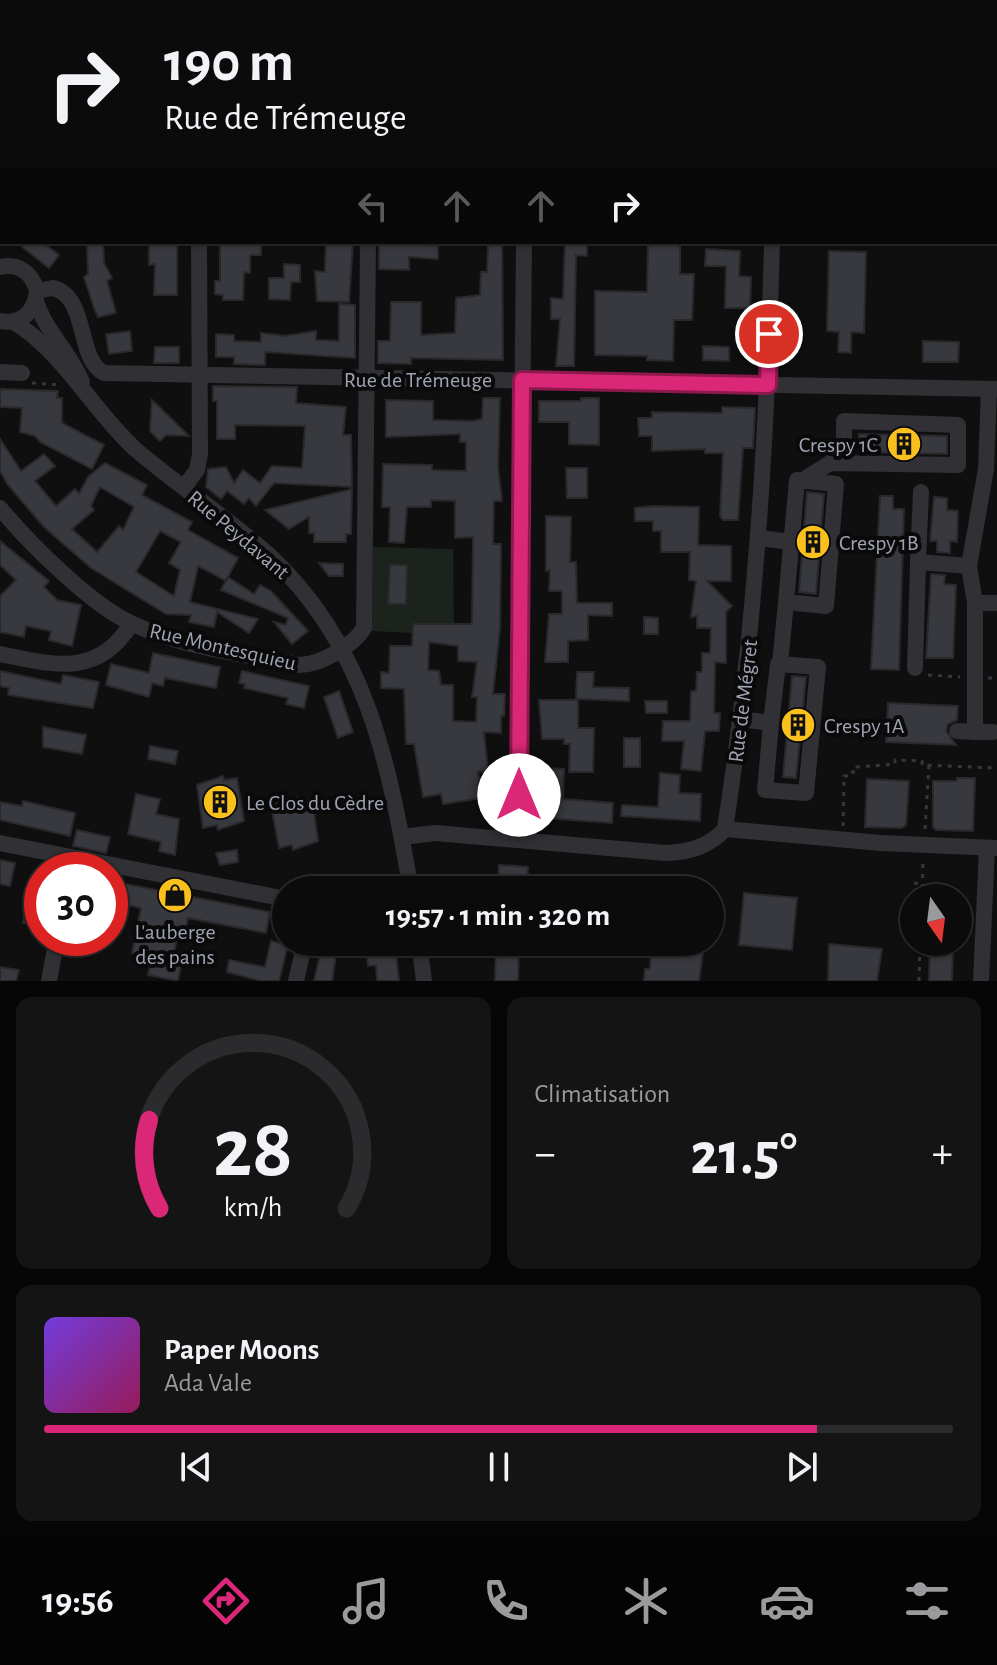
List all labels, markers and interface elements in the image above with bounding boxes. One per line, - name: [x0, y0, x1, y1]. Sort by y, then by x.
- icon: right: [32, 32, 136, 136]
- text: 190 m: [164, 35, 294, 91]
- text: Rue de Trémeuge: [164, 100, 407, 136]
- icon: left: [351, 184, 395, 228]
- icon: ahead: [435, 184, 479, 228]
- icon: ahead: [519, 184, 563, 228]
- icon: right: [603, 184, 647, 228]
- pin: [735, 300, 803, 368]
- icon: arrive: [747, 312, 791, 356]
- street label: Rue de Trémeuge: [344, 369, 492, 391]
- building icon: Crespy 1C: [885, 425, 923, 463]
- place label: Crespy 1C: [799, 434, 878, 456]
- street label: Rue Peydavant: [183, 486, 293, 583]
- building icon: Crespy 1B: [794, 523, 832, 561]
- place label: Crespy 1B: [839, 532, 919, 554]
- street label: Rue Montesquieu: [147, 619, 298, 675]
- street label: Rue de Mégret: [725, 638, 761, 764]
- building icon: Crespy 1A: [779, 706, 817, 744]
- place label: Crespy 1A: [824, 715, 905, 737]
- position arrow: [477, 753, 561, 837]
- building icon: Le Clos du Cèdre: [201, 783, 239, 821]
- place label: Le Clos du Cèdre: [246, 792, 384, 814]
- speed limit sign: 30: [24, 852, 128, 956]
- shop icon: L'auberge des pains: [156, 876, 194, 914]
- north arrow: [900, 884, 972, 956]
- map controls: [900, 884, 972, 956]
- text: 19:57 · 1 min · 320 m: [386, 901, 610, 931]
- place label: L'auberge des pains: [134, 921, 216, 968]
- text: Climatisation: [535, 1081, 670, 1107]
- text: 28: [213, 1108, 293, 1192]
- text: 21.5°: [690, 1125, 797, 1185]
- text: −: [535, 1132, 556, 1176]
- text: +: [932, 1132, 953, 1176]
- text: km/h: [224, 1193, 283, 1222]
- text: Paper Moons: [164, 1335, 319, 1365]
- text: Ada Vale: [164, 1370, 252, 1396]
- icon: previous: [174, 1445, 218, 1489]
- icon: pause: [477, 1445, 521, 1489]
- icon: next: [780, 1445, 824, 1489]
- icon: directions: [198, 1573, 254, 1629]
- icon: music: [338, 1573, 394, 1629]
- icon: phone: [478, 1573, 534, 1629]
- icon: climate: [618, 1573, 674, 1629]
- icon: car: [759, 1573, 815, 1629]
- icon: filters: [899, 1573, 955, 1629]
- text: 19:56: [42, 1583, 114, 1619]

